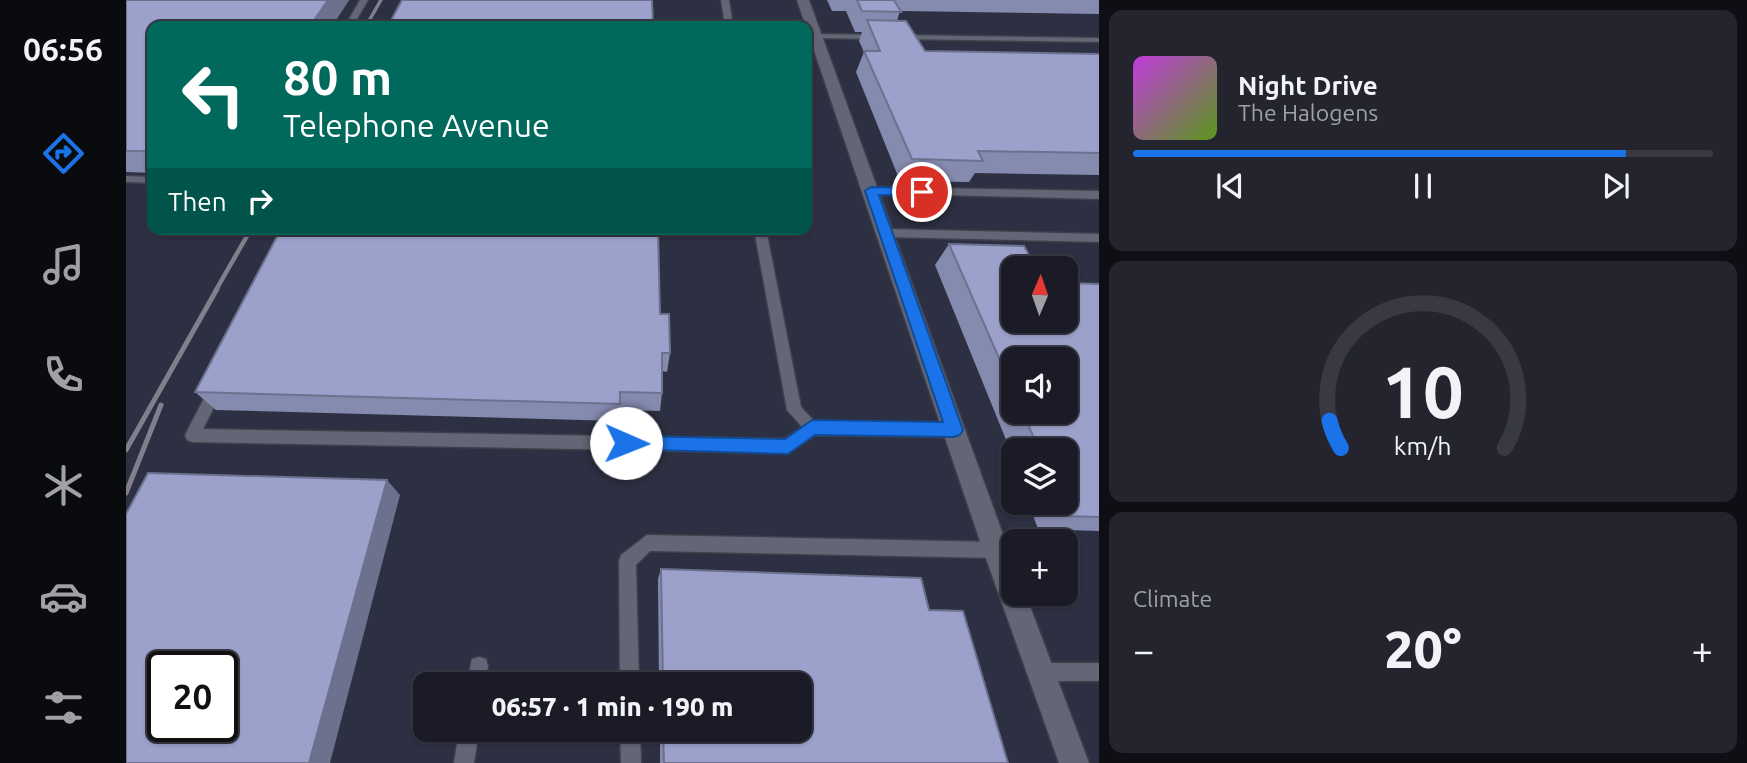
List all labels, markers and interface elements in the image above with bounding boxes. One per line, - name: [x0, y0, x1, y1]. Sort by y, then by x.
- text: 06:56: [23, 31, 103, 67]
- icon: left: [168, 49, 259, 140]
- text: 80 m: [283, 49, 392, 104]
- text: Night Drive: [1238, 71, 1378, 100]
- text: The Halogens: [1238, 100, 1378, 125]
- text: Telephone Avenue: [283, 107, 550, 143]
- icon: directions: [39, 129, 88, 178]
- pin: [892, 162, 952, 222]
- icon: previous: [1211, 167, 1249, 205]
- icon: pause: [1404, 167, 1442, 205]
- icon: next: [1597, 167, 1635, 205]
- icon: arrive: [903, 173, 941, 211]
- icon: right: [241, 182, 279, 220]
- text: Then: [168, 187, 227, 216]
- icon: music: [39, 240, 88, 289]
- north arrow: [1001, 256, 1078, 332]
- map controls: [1001, 256, 1078, 606]
- button: sound: [1001, 347, 1078, 424]
- icon: phone: [39, 350, 88, 399]
- text: 10: [1382, 350, 1464, 432]
- position arrow: [589, 406, 663, 480]
- text: km/h: [1394, 431, 1452, 459]
- button: layers: [1001, 438, 1078, 515]
- icon: climate: [39, 461, 88, 510]
- button: +: [1001, 529, 1078, 606]
- icon: car: [39, 572, 88, 621]
- text: Climate: [1133, 586, 1212, 611]
- text: 20°: [1384, 620, 1462, 678]
- text: −: [1133, 629, 1154, 671]
- text: +: [1692, 629, 1713, 671]
- speed limit sign: 20: [147, 651, 238, 742]
- icon: filters: [39, 683, 88, 732]
- text: 06:57 · 1 min · 190 m: [492, 692, 733, 721]

